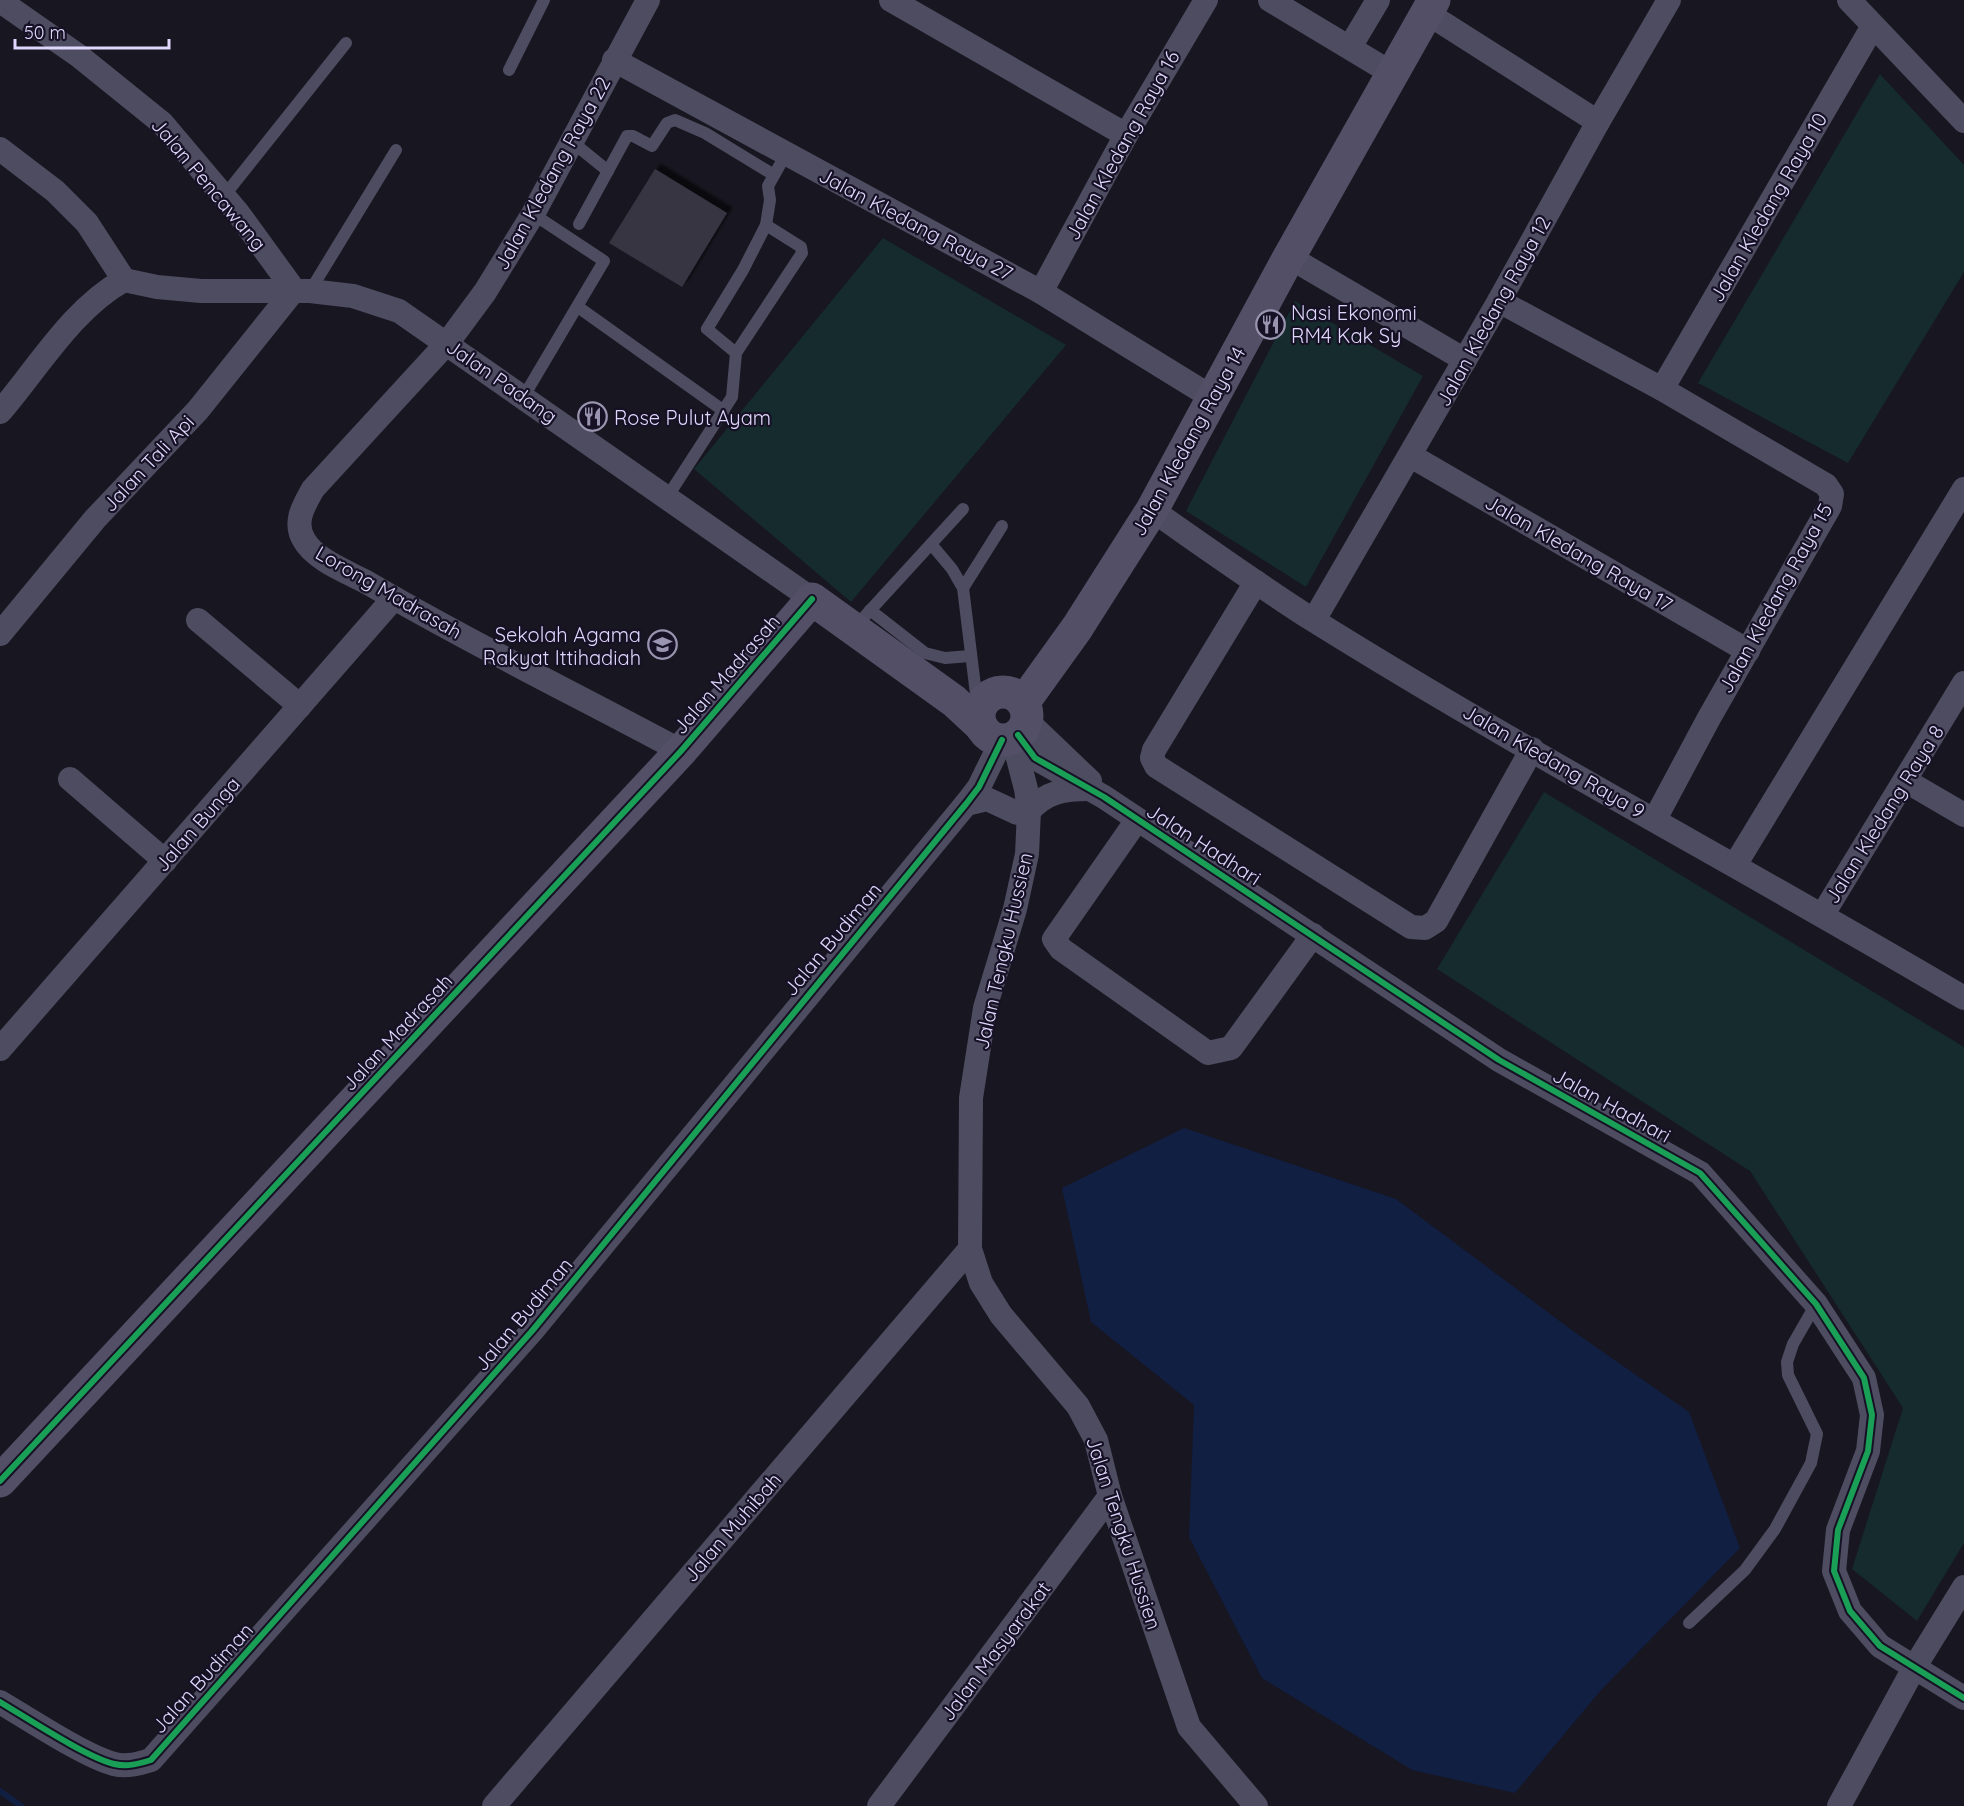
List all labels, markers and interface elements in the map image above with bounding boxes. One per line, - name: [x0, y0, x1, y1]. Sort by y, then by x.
- scale bar: [15, 12, 170, 50]
- text: 50 m: [24, 21, 66, 44]
- street label: Jalan Kledang Raya 16: [1059, 46, 1185, 244]
- street label: Jalan Kledang Raya 22: [488, 72, 616, 274]
- street label: Jalan Kledang Raya 10: [1704, 108, 1832, 306]
- street label: Jalan Pencawang: [146, 113, 272, 255]
- street label: Jalan Kledang Raya 27: [815, 162, 1017, 286]
- street label: Jalan Kledang Raya 12: [1430, 212, 1556, 410]
- place label: Nasi Ekonomi RM4 Kak Sy: [1291, 300, 1417, 348]
- restaurant icon: Nasi Ekonomi RM4 Kak Sy: [1254, 308, 1286, 340]
- street label: Jalan Padang: [442, 334, 562, 428]
- street label: Jalan Kledang Raya 14: [1126, 342, 1250, 540]
- restaurant icon: Rose Pulut Ayam: [577, 401, 609, 433]
- place label: Rose Pulut Ayam: [614, 405, 771, 430]
- street label: Jalan Tali Api: [97, 409, 199, 517]
- street label: Jalan Kledang Raya 17: [1481, 489, 1677, 617]
- street label: Jalan Kledang Raya 15: [1712, 499, 1838, 697]
- street label: Lorong Madrasah: [311, 540, 467, 644]
- street label: Jalan Madrasah: [667, 609, 785, 739]
- place label: Sekolah Agama Rakyat Ittihadiah: [483, 622, 641, 670]
- school or university icon: Sekolah Agama Rakyat Ittihadiah: [646, 629, 678, 661]
- street label: Jalan Kledang Raya 9: [1459, 699, 1649, 823]
- street label: Jalan Kledang Raya 8: [1819, 720, 1949, 908]
- street label: Jalan Bunga: [149, 771, 245, 877]
- street label: Jalan Hadhari: [1142, 798, 1266, 890]
- street label: Jalan Tengku Hussien: [968, 850, 1038, 1052]
- street label: Jalan Budiman: [777, 877, 887, 1001]
- street label: Jalan Madrasah: [336, 968, 458, 1096]
- street label: Jalan Hadhari: [1548, 1062, 1676, 1148]
- street label: Jalan Budiman: [468, 1252, 578, 1376]
- street label: Jalan Tengku Hussien: [1081, 1433, 1167, 1633]
- street label: Jalan Muhibah: [678, 1467, 786, 1587]
- street label: Jalan Masyarakat: [934, 1576, 1056, 1726]
- street label: Jalan Budiman: [146, 1618, 258, 1738]

